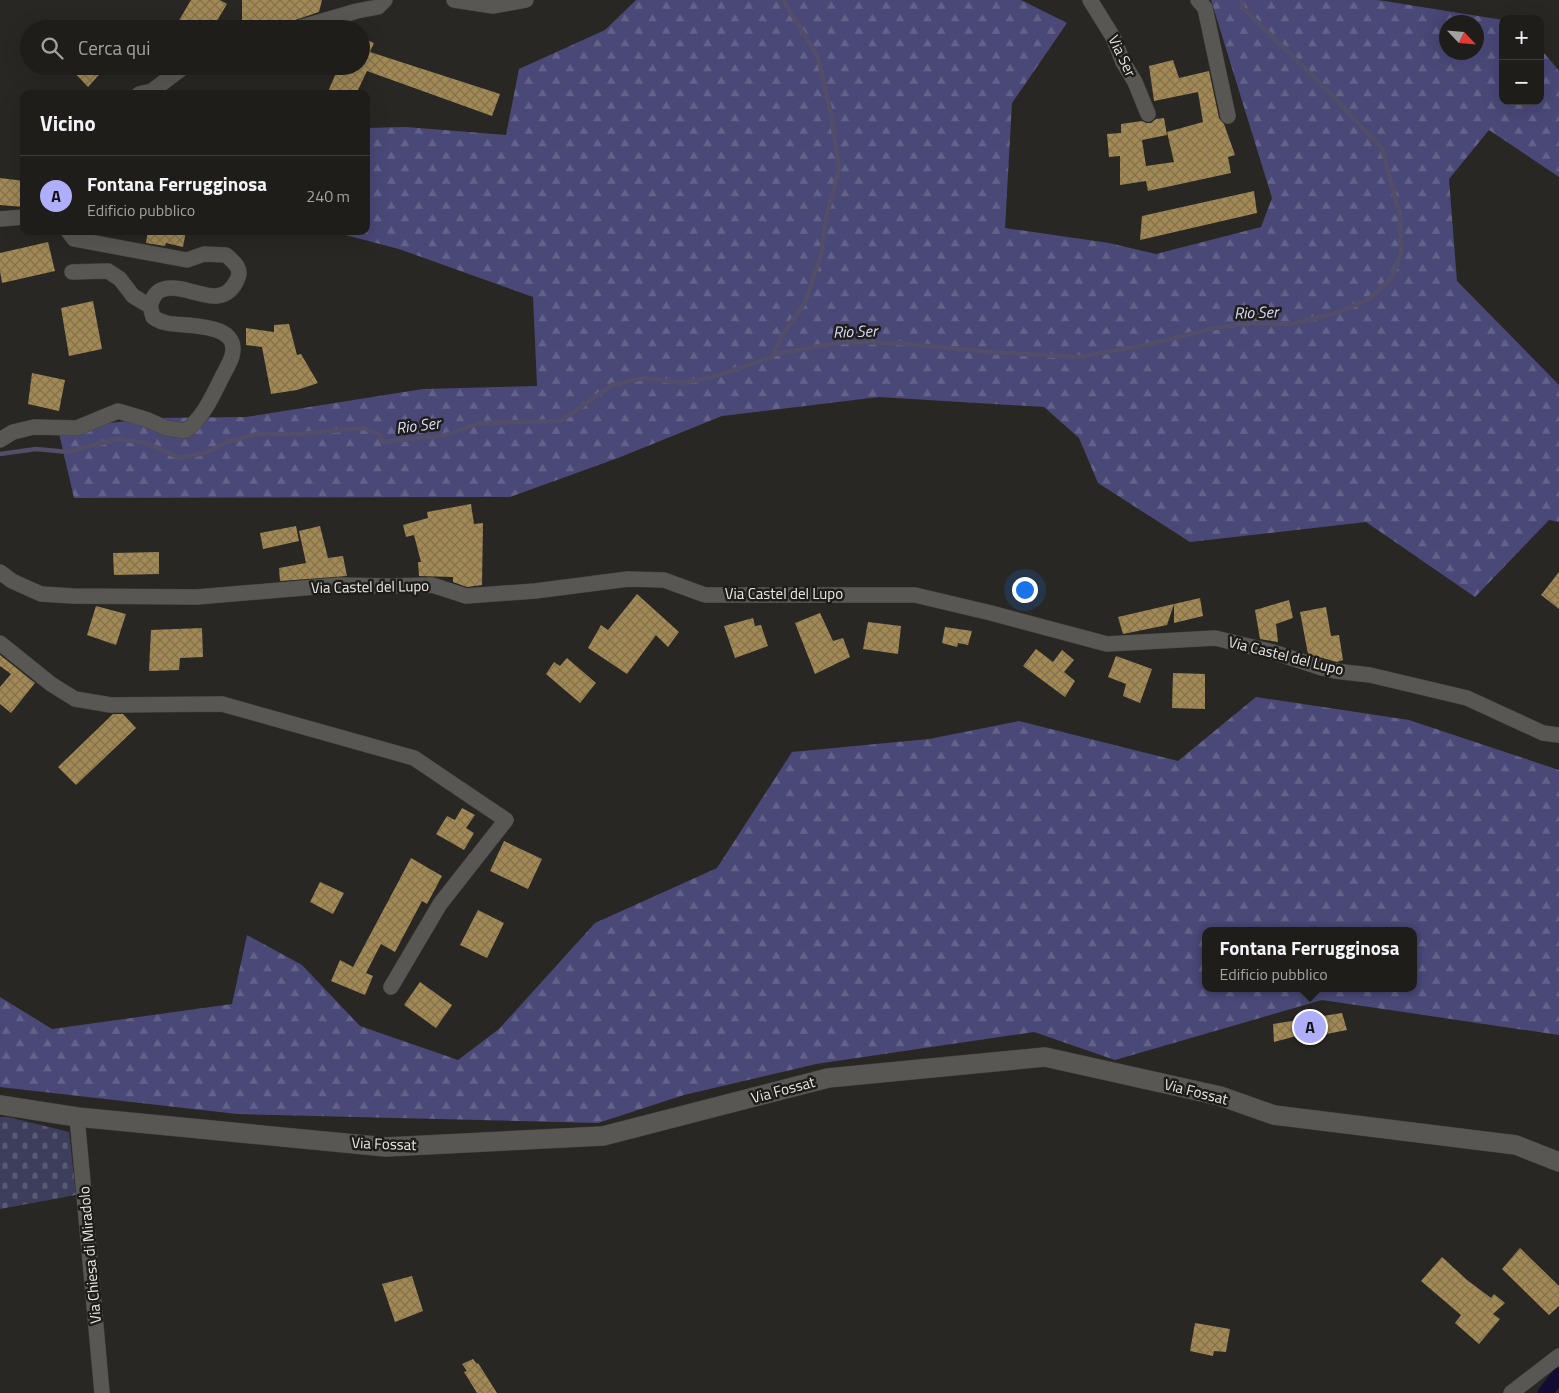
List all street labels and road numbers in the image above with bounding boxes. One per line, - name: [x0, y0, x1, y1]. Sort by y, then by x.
- street label: Via Ser: [1103, 31, 1142, 80]
- street label: Via Castel del Lupo: [311, 574, 429, 599]
- street label: Via Castel del Lupo: [725, 582, 843, 605]
- street label: Via Castel del Lupo: [1226, 630, 1346, 681]
- street label: Via Fossat: [748, 1070, 818, 1109]
- street label: Via Fossat: [1162, 1072, 1231, 1111]
- street label: Via Fossat: [351, 1131, 418, 1156]
- street label: Via Chiesa di Miradolo: [72, 1185, 107, 1325]

